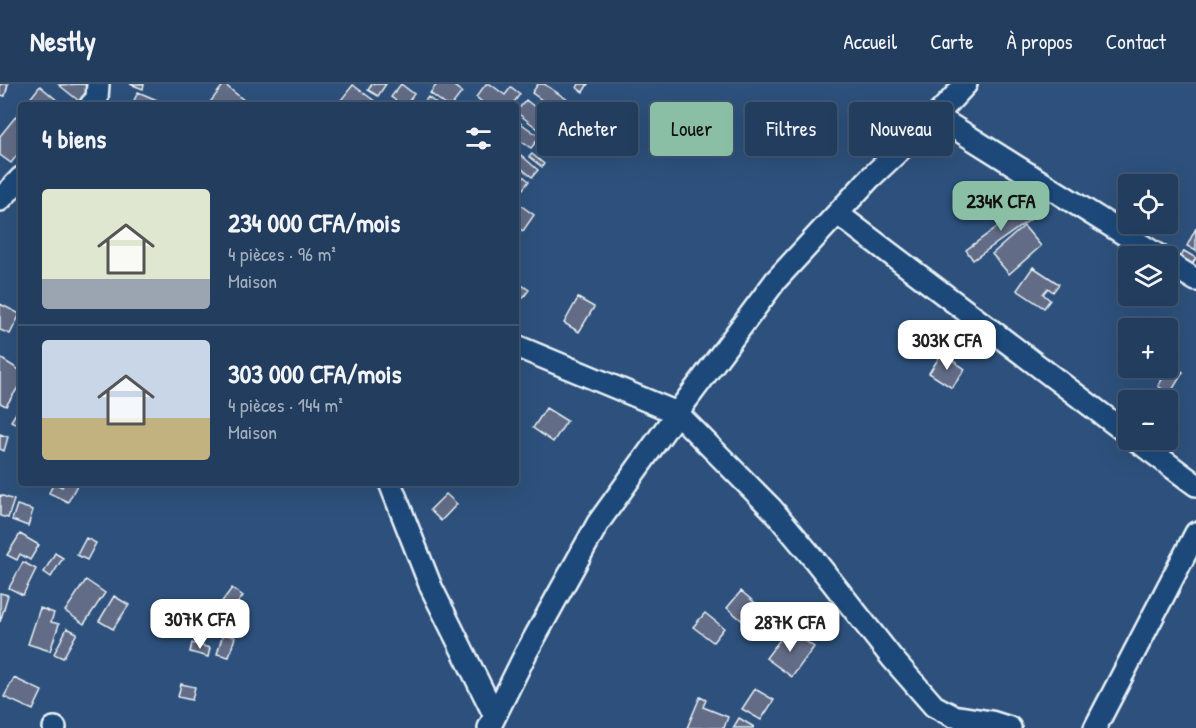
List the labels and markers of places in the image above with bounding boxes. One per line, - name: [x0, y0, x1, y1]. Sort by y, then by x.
- pin: 234K CFA: [939, 181, 1063, 232]
- pin: 303K CFA: [885, 320, 1009, 371]
- pin: 307K CFA: [138, 599, 262, 650]
- pin: 287K CFA: [728, 602, 852, 653]

